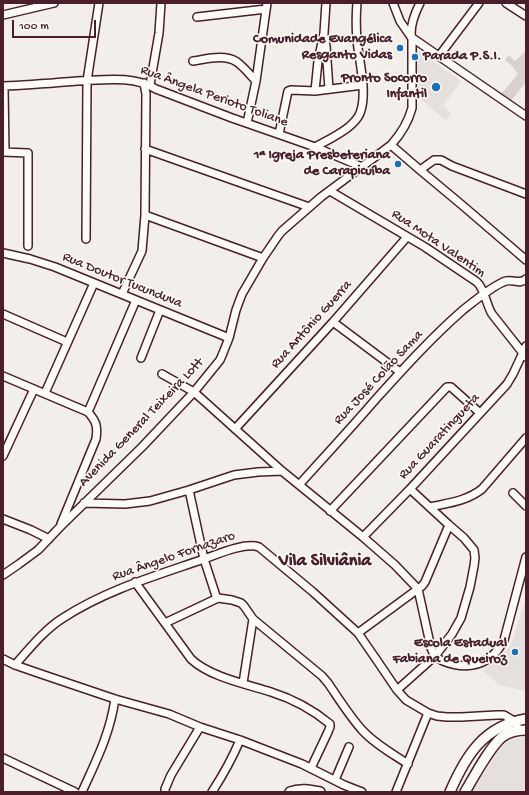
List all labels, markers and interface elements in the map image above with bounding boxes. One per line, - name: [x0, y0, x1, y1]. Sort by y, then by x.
- scale bar: [14, 12, 98, 38]
- text: 100 m: [19, 20, 49, 34]
- place label: Comunidade Evangélica Resganto Vidas: [253, 32, 392, 64]
- marker: Comunidade Evangélica Resganto Vidas: [395, 43, 405, 53]
- place label: Parada P.S.I.: [423, 49, 501, 65]
- marker: Parada P.S.I.: [410, 52, 420, 62]
- street label: Rua Ângela Perioto Toliane: [138, 62, 290, 132]
- place label: Pronto Socorro Infantil: [341, 71, 427, 104]
- marker: Pronto Socorro Infantil: [430, 81, 442, 93]
- place label: 1ª Igreja Presbeteriana de Carapicuíba: [254, 148, 390, 180]
- marker: 1ª Igreja Presbeteriana de Carapicuíba: [393, 159, 403, 169]
- street label: Rua Mota Valentim: [388, 206, 488, 282]
- street label: Rua Doutor Tucunduva: [60, 249, 184, 313]
- street label: Rua Antônio Guerra: [268, 277, 356, 373]
- street label: Rua José Colão Sama: [331, 327, 427, 429]
- street label: Avenida General Teixeira Lott: [76, 355, 208, 491]
- street label: Rua Guaratingueta: [396, 390, 484, 484]
- street label: Rua Ângelo Fornazaro: [110, 528, 238, 586]
- district label: Vila Silviânia: [279, 551, 371, 573]
- place label: Escola Estadual Fabiana de Queiroz: [393, 636, 507, 668]
- marker: Escola Estadual Fabiana de Queiroz: [510, 647, 520, 657]

